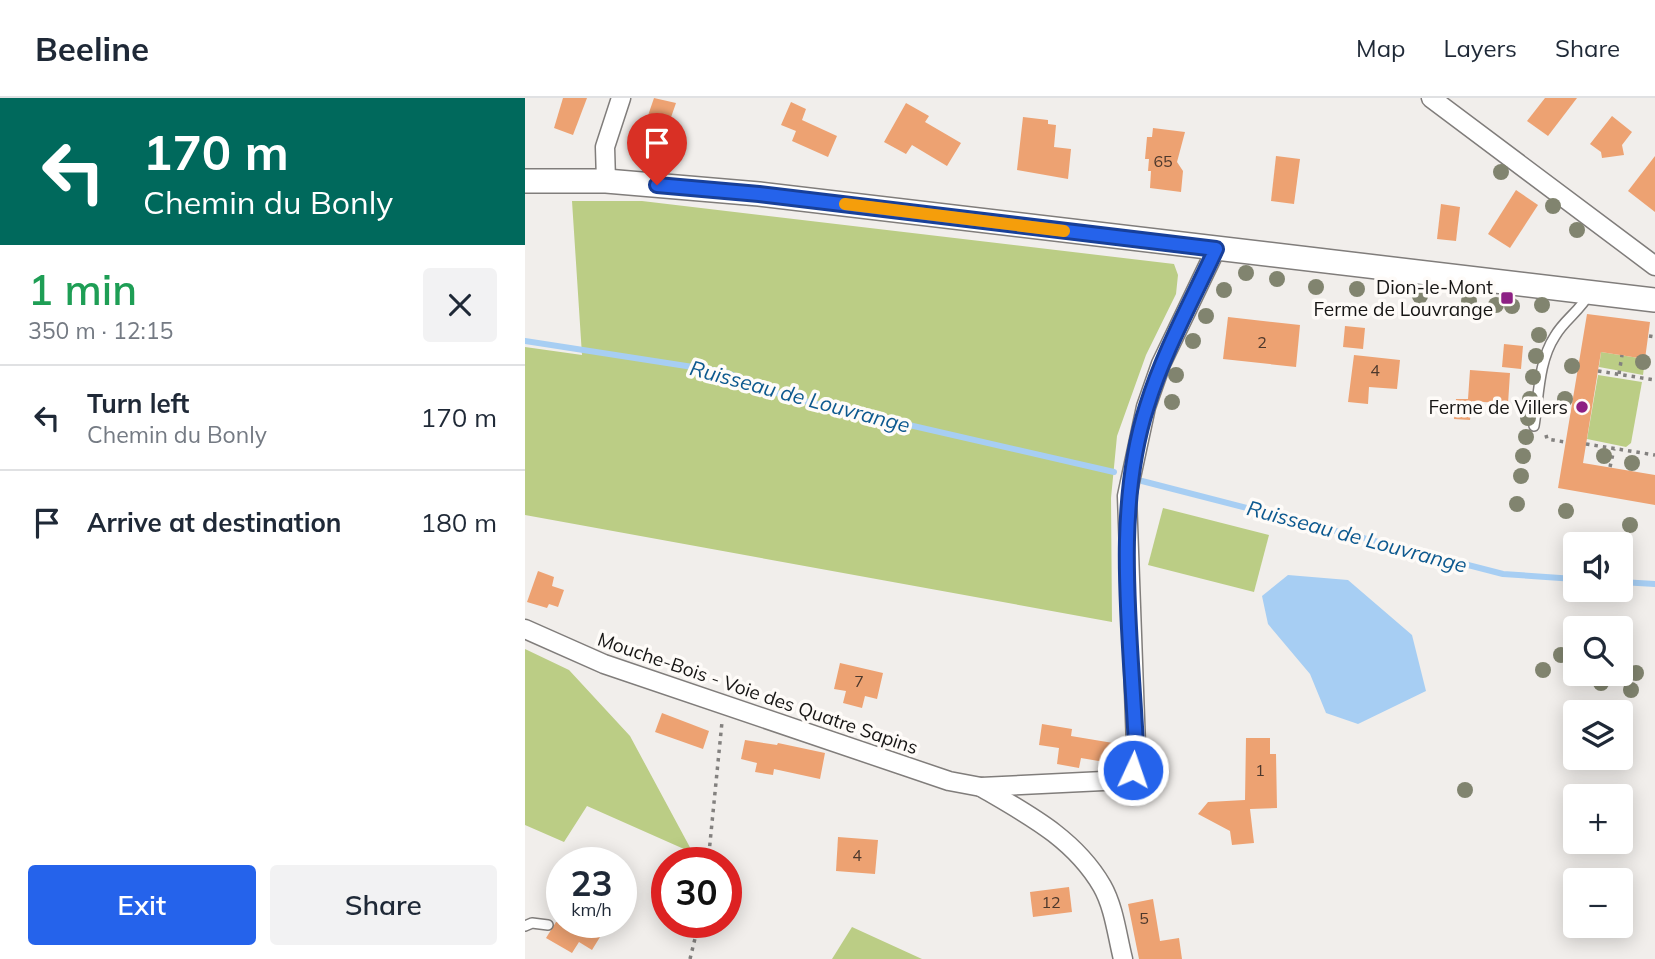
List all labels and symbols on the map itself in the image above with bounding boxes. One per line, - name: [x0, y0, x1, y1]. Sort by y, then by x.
- pin: [627, 113, 687, 185]
- house number: 65: [1153, 151, 1173, 171]
- place label: Dion-le-Mont Ferme de Louvrange: [1313, 275, 1493, 321]
- marker: Dion-le-Mont Ferme de Louvrange: [1499, 290, 1515, 306]
- house number: 2: [1257, 332, 1267, 352]
- water label: Ruisseau de Louvrange: [687, 354, 913, 438]
- house number: 4: [1370, 360, 1380, 380]
- place label: Ferme de Villers: [1428, 395, 1568, 419]
- marker: Ferme de Villers: [1574, 399, 1590, 415]
- water label: Ruisseau de Louvrange: [1244, 494, 1470, 578]
- street label: Mouche-Bois - Voie des Quatre Sapins: [595, 627, 921, 759]
- house number: 7: [854, 671, 864, 691]
- position arrow: [1096, 733, 1170, 807]
- house number: 1: [1255, 760, 1265, 780]
- house number: 4: [852, 845, 862, 865]
- speed limit sign: 30: [651, 847, 742, 938]
- house number: 12: [1041, 892, 1061, 912]
- house number: 5: [1139, 908, 1149, 928]

